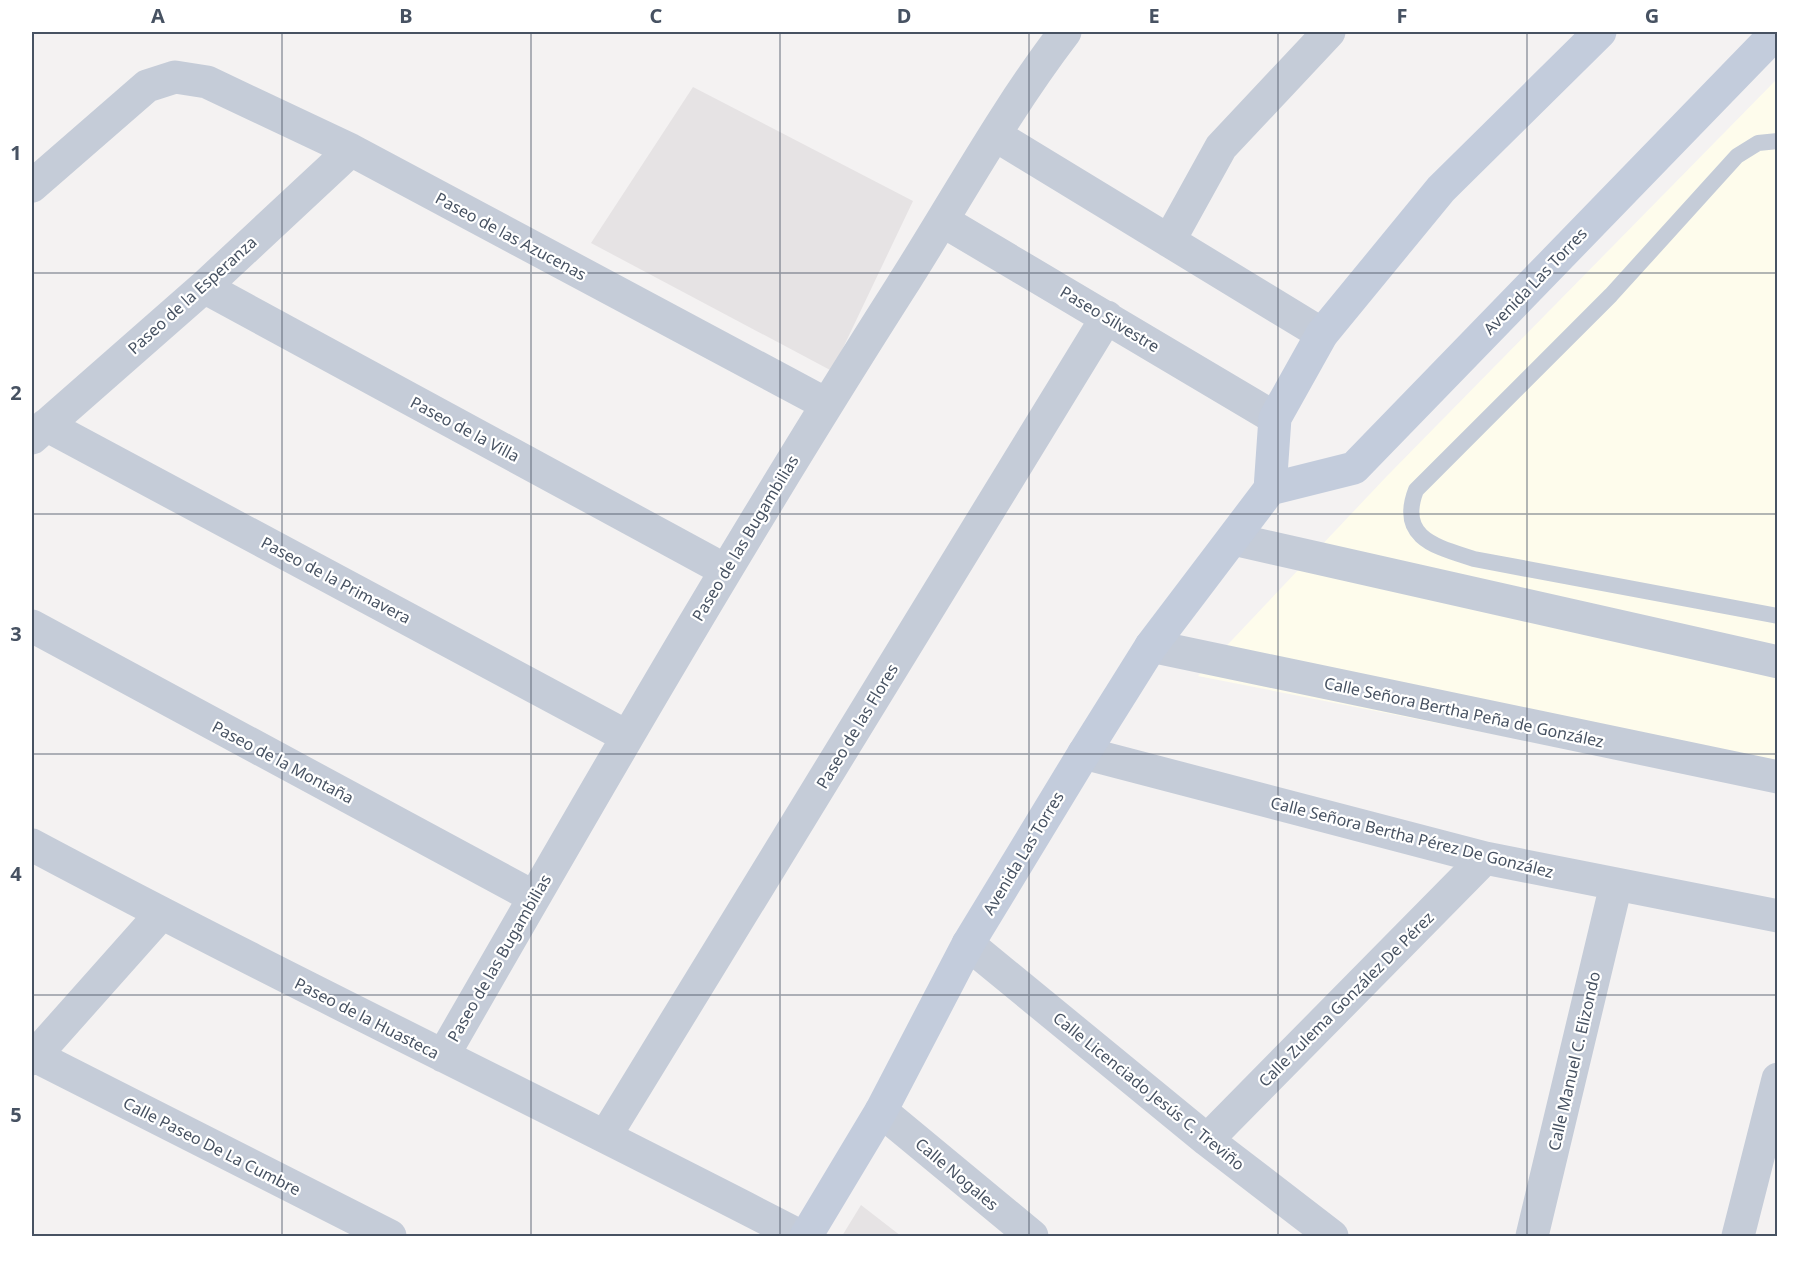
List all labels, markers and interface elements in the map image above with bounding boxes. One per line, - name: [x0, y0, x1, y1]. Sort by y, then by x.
- text: A: [151, 2, 165, 29]
- text: B: [399, 2, 413, 29]
- text: C: [650, 2, 663, 29]
- text: D: [897, 2, 911, 29]
- text: E: [1148, 2, 1160, 29]
- text: F: [1397, 2, 1407, 29]
- text: G: [1645, 2, 1659, 29]
- text: 1: [10, 139, 22, 166]
- street label: Paseo de las Azucenas: [432, 187, 590, 285]
- street label: Avenida Las Torres: [1478, 223, 1592, 339]
- street label: Paseo de la Esperanza: [123, 231, 261, 359]
- street label: Paseo Silvestre: [1056, 281, 1164, 357]
- text: 2: [10, 379, 22, 406]
- street label: Paseo de la Villa: [407, 391, 523, 467]
- street label: Paseo de las Bugambilias: [687, 451, 803, 625]
- street label: Paseo de la Primavera: [257, 531, 415, 629]
- text: 3: [10, 620, 22, 647]
- street label: Paseo de las Flores: [811, 659, 903, 793]
- street label: Calle Señora Bertha Peña de González: [1322, 672, 1606, 752]
- street label: Paseo de la Montaña: [208, 715, 358, 809]
- street label: Avenida Las Torres: [977, 787, 1069, 919]
- street label: Calle Señora Bertha Pérez De González: [1268, 791, 1556, 883]
- text: 4: [10, 860, 22, 887]
- street label: Paseo de las Bugambilias: [442, 870, 556, 1046]
- street label: Calle Zulema González De Pérez: [1254, 907, 1438, 1091]
- street label: Calle Manuel C. Elizondo: [1543, 969, 1605, 1153]
- street label: Paseo de la Huasteca: [291, 972, 443, 1064]
- street label: Calle Licenciado Jesús C. Treviño: [1049, 1007, 1249, 1175]
- street label: Calle Paseo De La Cumbre: [120, 1092, 304, 1200]
- text: 5: [10, 1101, 22, 1128]
- street label: Calle Nogales: [911, 1133, 1003, 1215]

